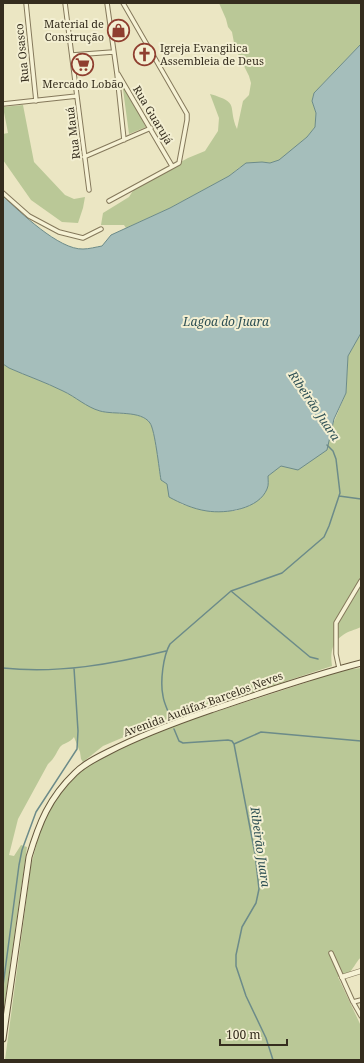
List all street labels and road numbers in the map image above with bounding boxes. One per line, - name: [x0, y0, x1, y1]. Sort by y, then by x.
- street label: Rua Osasco: [11, 23, 32, 83]
- street label: Rua Guarujá: [130, 83, 177, 147]
- street label: Rua Mauá: [62, 106, 83, 160]
- street label: Avenida Audifax Barcelos Neves: [121, 668, 285, 739]

